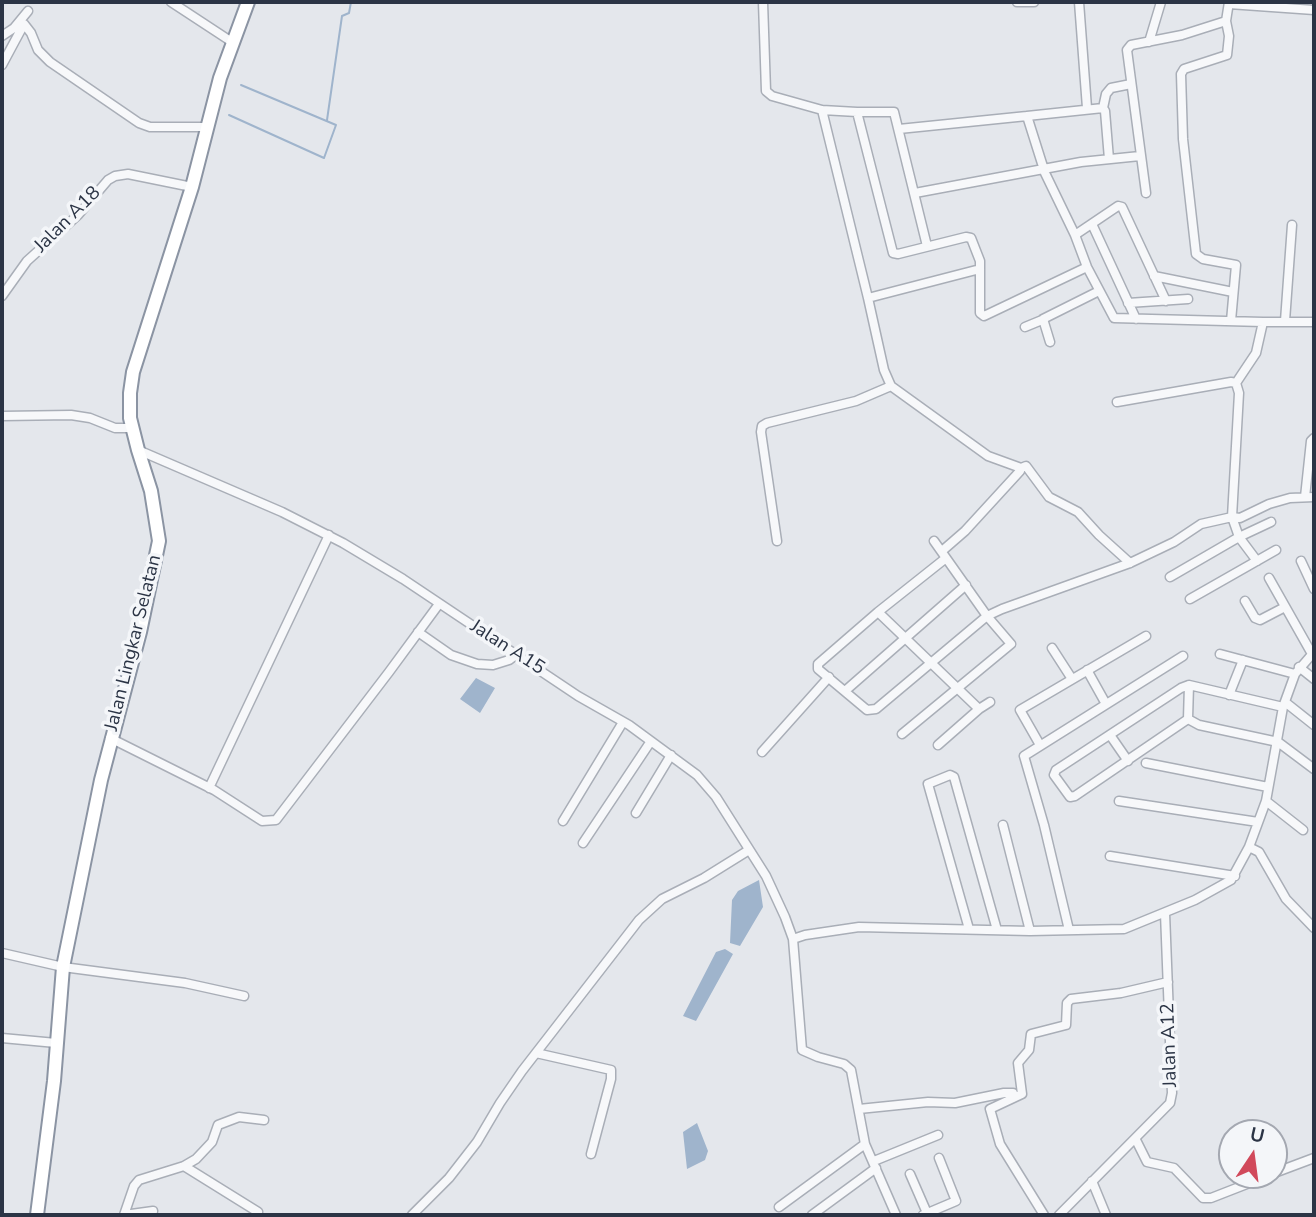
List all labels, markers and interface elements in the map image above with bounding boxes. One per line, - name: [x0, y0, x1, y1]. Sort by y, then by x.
- street label: Jalan A18: [30, 182, 106, 258]
- street label: Jalan Lingkar Selatan: [101, 553, 167, 733]
- street label: Jalan A15: [465, 615, 549, 681]
- street label: Jalan A12: [1157, 1003, 1183, 1087]
- north arrow: [1218, 1119, 1288, 1189]
- text: U: [1248, 1121, 1267, 1150]

